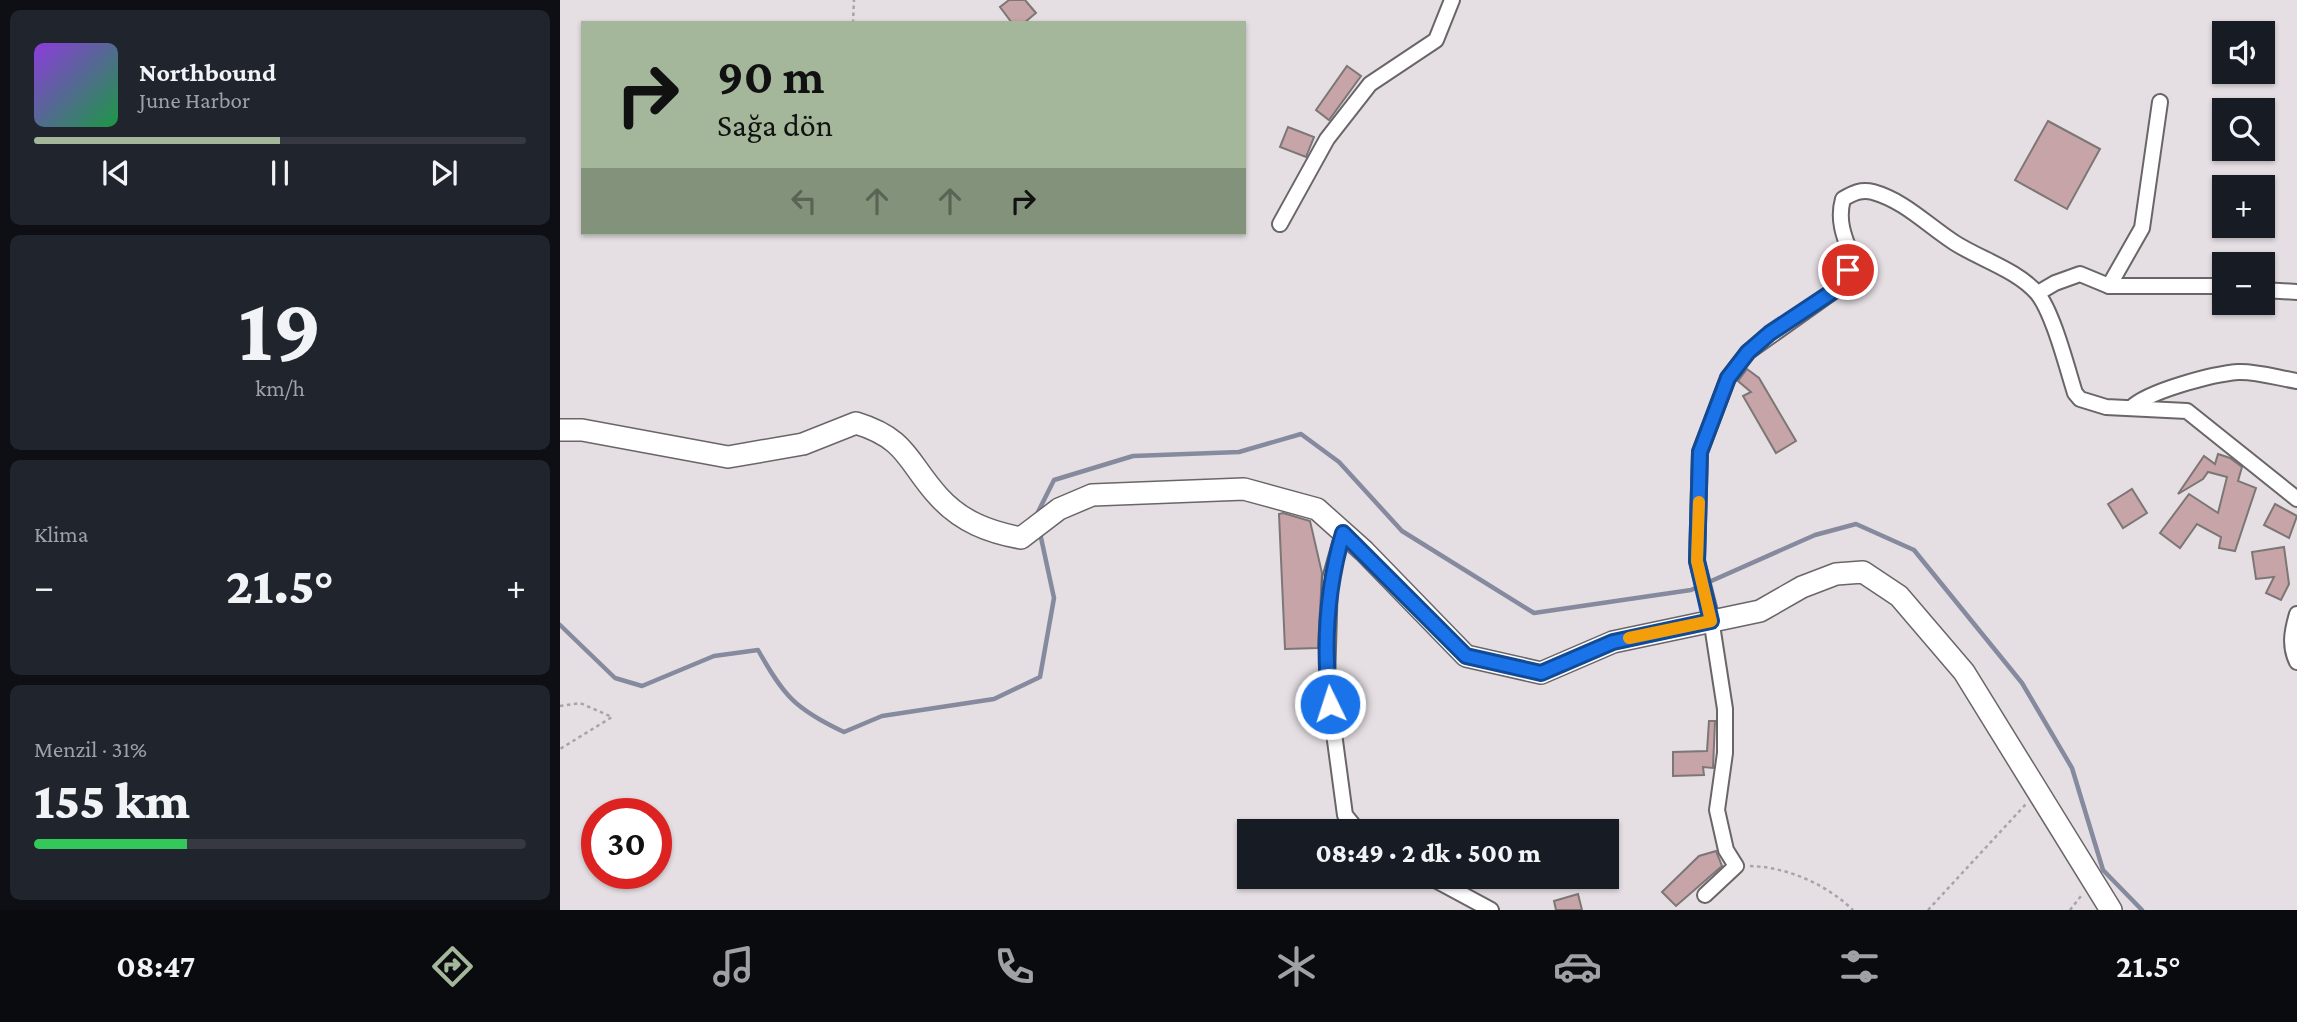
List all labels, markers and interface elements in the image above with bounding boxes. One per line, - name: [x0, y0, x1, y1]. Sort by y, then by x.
- map controls: [2212, 21, 2275, 315]
- button: sound: [2212, 21, 2275, 84]
- icon: right: [602, 49, 693, 140]
- text: 90 m: [717, 49, 824, 104]
- text: Northbound: [139, 58, 276, 87]
- text: June Harbor: [139, 87, 250, 113]
- button: search: [2212, 98, 2275, 161]
- text: Sağa dön: [717, 107, 833, 143]
- icon: previous: [97, 154, 135, 192]
- icon: pause: [261, 154, 299, 192]
- icon: next: [425, 154, 463, 192]
- button: +: [2212, 175, 2275, 238]
- icon: left: [785, 182, 823, 220]
- icon: ahead: [858, 182, 896, 220]
- icon: ahead: [931, 182, 969, 220]
- icon: right: [1004, 182, 1042, 220]
- pin: [1818, 240, 1878, 300]
- icon: arrive: [1829, 251, 1867, 289]
- button: −: [2212, 252, 2275, 315]
- text: 19: [238, 278, 322, 380]
- text: km/h: [255, 375, 305, 401]
- text: Klima: [34, 521, 88, 547]
- text: 21.5°: [226, 556, 334, 614]
- text: −: [34, 565, 54, 607]
- text: +: [506, 565, 526, 607]
- position arrow: [1293, 667, 1367, 741]
- text: Menzil · 31%: [34, 736, 147, 762]
- text: 155 km: [34, 771, 190, 829]
- speed limit sign: 30: [581, 798, 672, 889]
- text: 08:49 · 2 dk · 500 m: [1315, 839, 1541, 868]
- icon: directions: [428, 942, 477, 991]
- icon: music: [709, 942, 758, 991]
- icon: phone: [990, 942, 1039, 991]
- icon: climate: [1272, 942, 1321, 991]
- icon: car: [1553, 942, 1602, 991]
- icon: filters: [1835, 942, 1884, 991]
- text: 08:47: [116, 948, 195, 984]
- text: 21.5°: [2116, 948, 2181, 984]

